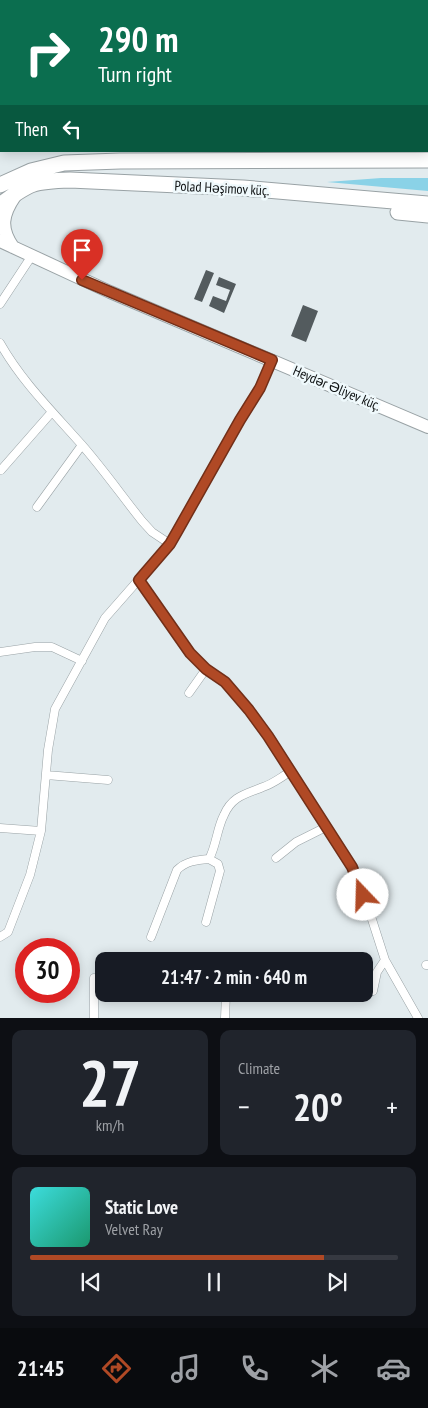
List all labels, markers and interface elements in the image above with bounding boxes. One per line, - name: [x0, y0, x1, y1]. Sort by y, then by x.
- text: 290 m: [98, 16, 179, 62]
- icon: right: [15, 20, 80, 85]
- text: Turn right: [98, 60, 172, 88]
- icon: left: [58, 115, 86, 143]
- text: Then: [15, 117, 48, 141]
- street label: Polad Həşimov küç.: [174, 177, 270, 199]
- pin: [61, 229, 103, 280]
- icon: arrive: [68, 236, 96, 264]
- street label: Heydər Əliyev küç.: [290, 361, 384, 415]
- position arrow: [336, 868, 388, 920]
- speed limit sign: 30: [15, 938, 80, 1003]
- text: 21:47 · 2 min · 640 m: [161, 965, 307, 989]
- text: 27: [79, 1040, 141, 1124]
- text: Climate: [238, 1058, 280, 1078]
- text: 20°: [293, 1082, 343, 1131]
- text: −: [238, 1088, 250, 1125]
- text: +: [386, 1088, 398, 1125]
- text: km/h: [96, 1115, 124, 1135]
- text: Static Love: [105, 1195, 178, 1219]
- text: Velvet Ray: [105, 1219, 163, 1239]
- icon: previous: [77, 1268, 105, 1296]
- icon: pause: [200, 1268, 228, 1296]
- icon: next: [323, 1268, 351, 1296]
- icon: directions: [99, 1351, 134, 1386]
- icon: music: [168, 1351, 203, 1386]
- icon: phone: [237, 1351, 272, 1386]
- icon: climate: [307, 1351, 342, 1386]
- icon: car: [376, 1351, 411, 1386]
- text: 21:45: [17, 1354, 65, 1382]

